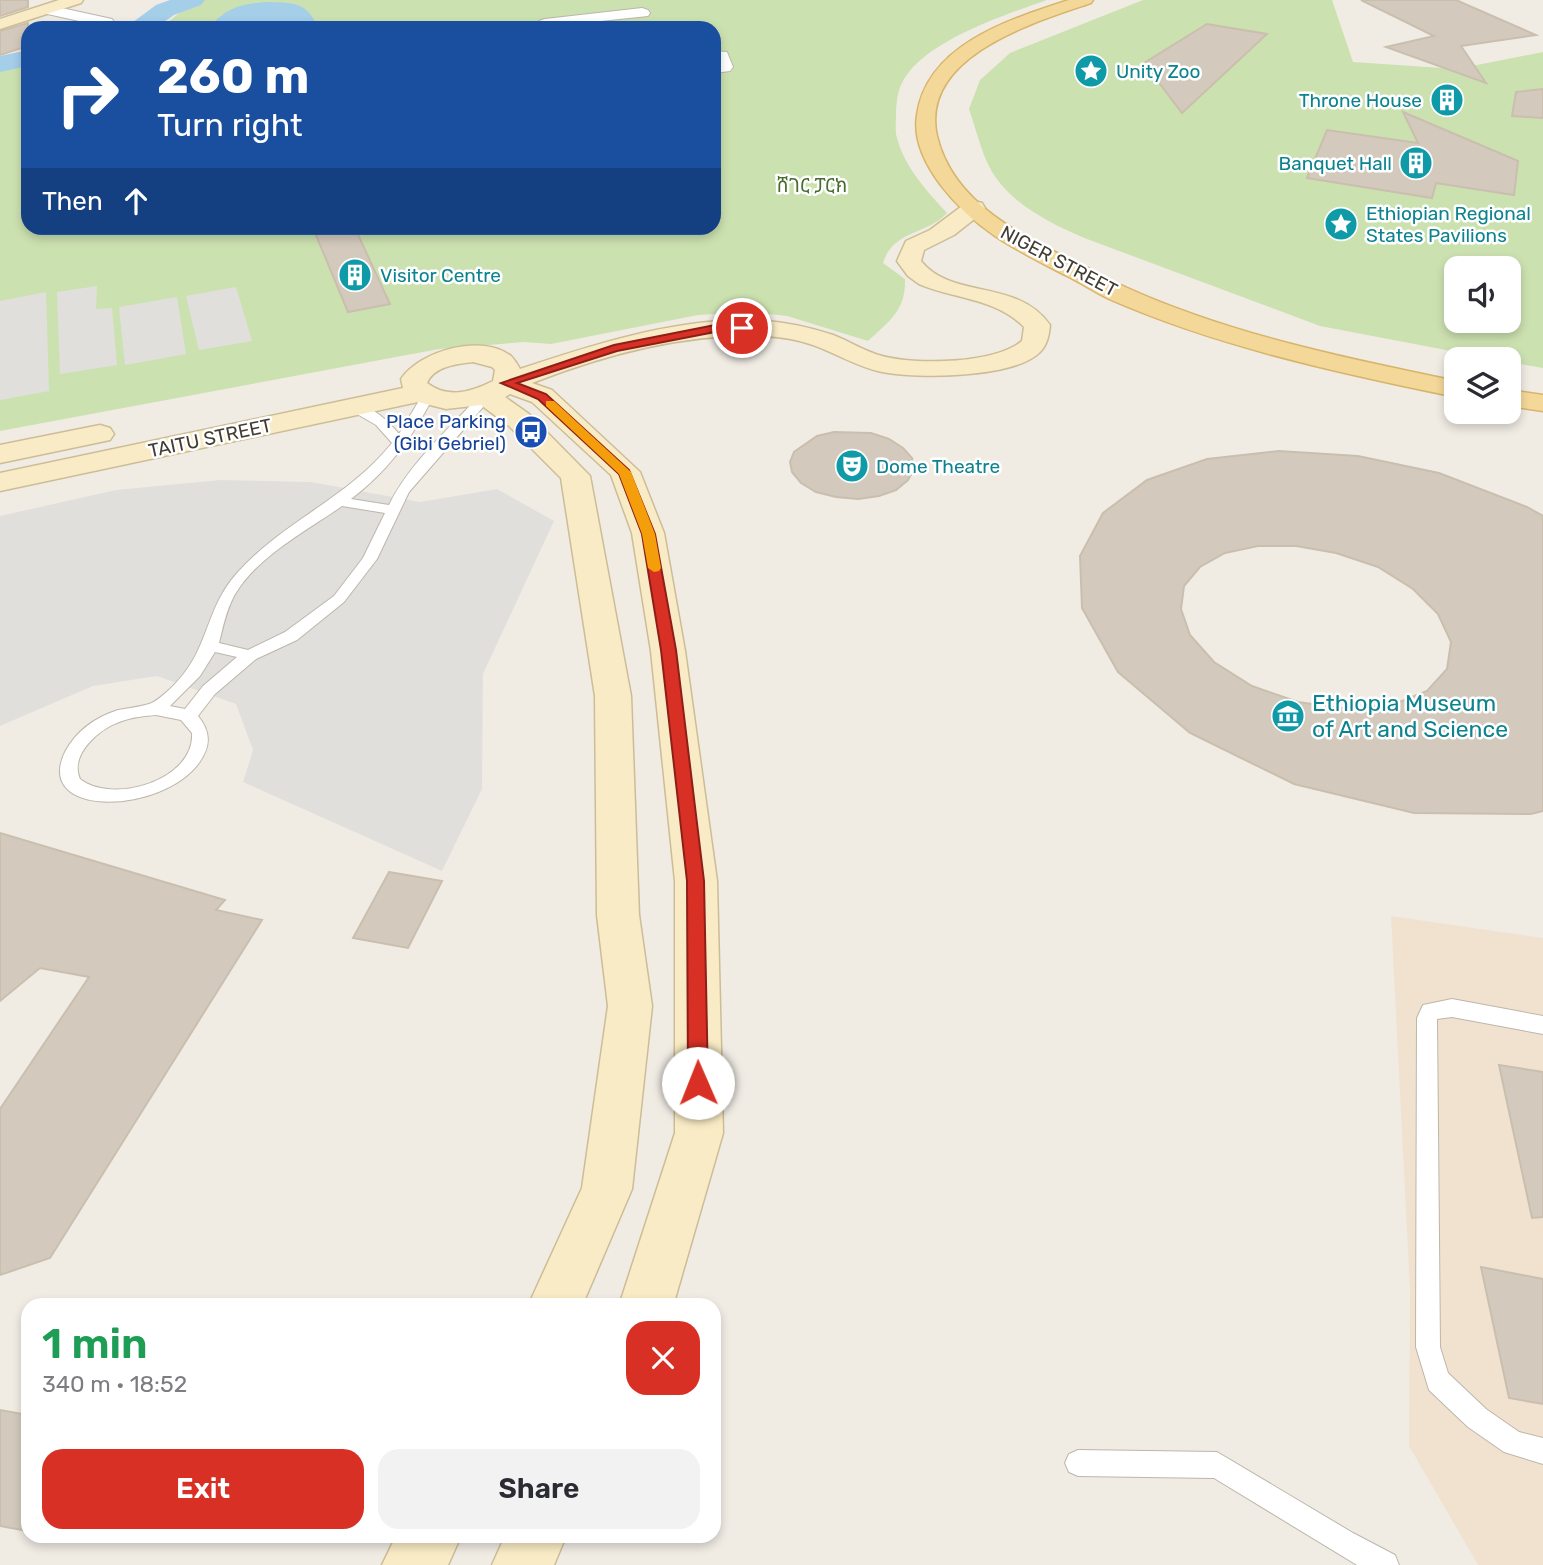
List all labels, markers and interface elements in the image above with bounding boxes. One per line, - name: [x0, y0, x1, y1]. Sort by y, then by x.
- text: 260 m: [157, 47, 309, 105]
- icon: right: [42, 49, 133, 140]
- place icon: Unity Zoo: [1072, 52, 1110, 90]
- place label: Unity Zoo: [1116, 60, 1200, 83]
- building icon: Throne House: [1428, 81, 1466, 119]
- place label: Throne House: [1299, 89, 1422, 112]
- text: Turn right: [157, 106, 302, 144]
- building icon: Banquet Hall: [1397, 144, 1435, 182]
- place label: Banquet Hall: [1279, 152, 1392, 175]
- park label: ሸገር ፓርክ: [777, 174, 847, 197]
- icon: ahead: [117, 182, 155, 220]
- text: Then: [42, 186, 103, 217]
- place label: Ethiopian Regional States Pavilions: [1366, 202, 1531, 247]
- place icon: Ethiopian Regional States Pavilions: [1322, 205, 1360, 243]
- street label: NIGER STREET: [997, 221, 1121, 301]
- building icon: Visitor Centre: [336, 256, 374, 294]
- map controls: [1444, 256, 1521, 424]
- button: sound: [1444, 256, 1521, 333]
- place label: Visitor Centre: [380, 264, 501, 287]
- pin: [712, 298, 772, 358]
- icon: arrive: [723, 309, 761, 347]
- button: layers: [1444, 347, 1521, 424]
- place label: Place Parking (Gibi Gebriel): [386, 410, 506, 455]
- bus stop icon: Place Parking (Gibi Gebriel): [512, 413, 550, 451]
- street label: TAITU STREET: [146, 414, 274, 462]
- theatre icon: Dome Theatre: [833, 447, 871, 485]
- place label: Dome Theatre: [876, 455, 1000, 478]
- place label: Ethiopia Museum of Art and Science: [1312, 689, 1508, 743]
- museum icon: Ethiopia Museum of Art and Science: [1269, 697, 1307, 735]
- position arrow: [661, 1046, 735, 1120]
- text: 1 min: [42, 1319, 148, 1369]
- button: close: [626, 1321, 700, 1395]
- text: 340 m · 18:52: [42, 1370, 187, 1398]
- button: Exit: [42, 1449, 364, 1529]
- button: Share: [378, 1449, 700, 1529]

